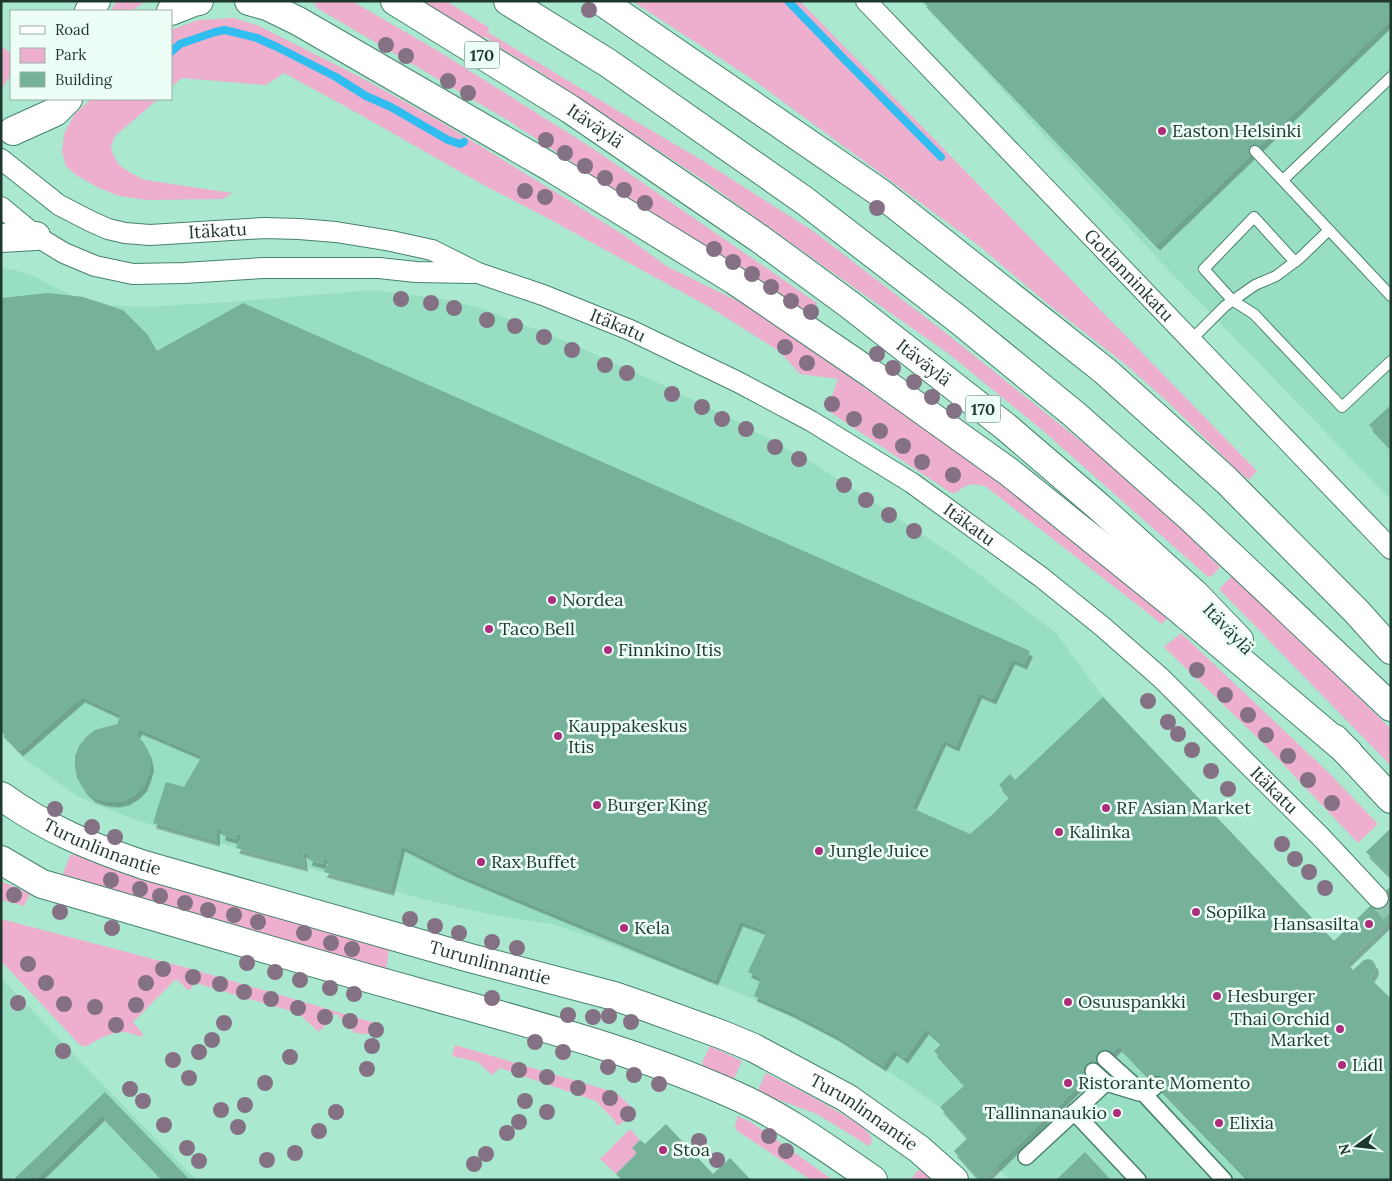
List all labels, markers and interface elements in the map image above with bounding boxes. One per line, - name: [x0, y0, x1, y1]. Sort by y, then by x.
- legend: [10, 10, 172, 100]
- text: Road: [55, 20, 90, 39]
- road number: 170: [464, 42, 500, 68]
- text: Park: [55, 45, 86, 64]
- text: Building: [55, 70, 113, 89]
- street label: Itäväylä: [563, 98, 628, 153]
- place label: Easton Helsinki: [1172, 119, 1301, 142]
- marker: Easton Helsinki: [1156, 125, 1168, 137]
- street label: Itäkatu: [188, 217, 248, 244]
- street label: Gotlanninkatu: [1079, 224, 1179, 326]
- street label: Itäkatu: [587, 303, 650, 347]
- street label: Itäväylä: [892, 334, 956, 391]
- road number: 170: [966, 396, 1000, 422]
- street label: Itäkatu: [939, 498, 1000, 551]
- place label: Nordea: [562, 588, 624, 611]
- marker: Nordea: [546, 594, 558, 606]
- street label: Itäväylä: [1198, 598, 1259, 659]
- place label: Taco Bell: [499, 617, 575, 640]
- marker: Taco Bell: [483, 623, 495, 635]
- place label: Finnkino Itis: [618, 638, 722, 661]
- marker: Finnkino Itis: [602, 644, 614, 656]
- place label: Kauppakeskus Itis: [568, 714, 687, 758]
- marker: Kauppakeskus Itis: [552, 730, 564, 742]
- street label: Itäkatu: [1245, 761, 1303, 819]
- place label: Burger King: [607, 793, 708, 816]
- place label: RF Asian Market: [1116, 796, 1251, 819]
- marker: Burger King: [591, 799, 603, 811]
- marker: RF Asian Market: [1100, 802, 1112, 814]
- street label: Turunlinnantie: [39, 813, 164, 880]
- place label: Kalinka: [1069, 820, 1130, 843]
- marker: Kalinka: [1053, 826, 1065, 838]
- place label: Jungle Juice: [828, 839, 929, 862]
- marker: Jungle Juice: [813, 845, 825, 857]
- place label: Rax Buffet: [491, 850, 577, 873]
- marker: Rax Buffet: [475, 856, 487, 868]
- place label: Sopilka: [1206, 900, 1266, 923]
- marker: Sopilka: [1190, 906, 1202, 918]
- place label: Hansasilta: [1273, 912, 1359, 935]
- place label: Kela: [634, 916, 670, 939]
- marker: Hansasilta: [1363, 918, 1375, 930]
- marker: Kela: [618, 922, 630, 934]
- street label: Turunlinnantie: [427, 935, 554, 990]
- place label: Hesburger: [1227, 984, 1315, 1007]
- place label: Osuuspankki: [1078, 990, 1186, 1013]
- marker: Hesburger: [1211, 990, 1223, 1002]
- marker: Osuuspankki: [1062, 996, 1074, 1008]
- place label: Thai Orchid Market: [1230, 1007, 1330, 1051]
- marker: Thai Orchid Market: [1334, 1023, 1346, 1035]
- place label: Lidl: [1352, 1053, 1383, 1076]
- marker: Lidl: [1336, 1059, 1348, 1071]
- street label: Turunlinnantie: [806, 1068, 923, 1156]
- place label: Ristorante Momento: [1078, 1071, 1250, 1094]
- marker: Ristorante Momento: [1062, 1077, 1074, 1089]
- place label: Tallinnanaukio: [985, 1101, 1107, 1124]
- marker: Tallinnanaukio: [1111, 1107, 1123, 1119]
- place label: Elixia: [1229, 1111, 1274, 1134]
- marker: Elixia: [1213, 1117, 1225, 1129]
- north arrow: [1332, 1121, 1382, 1171]
- place label: Stoa: [673, 1138, 710, 1161]
- text: N: [1334, 1142, 1355, 1157]
- marker: Stoa: [657, 1144, 669, 1156]

